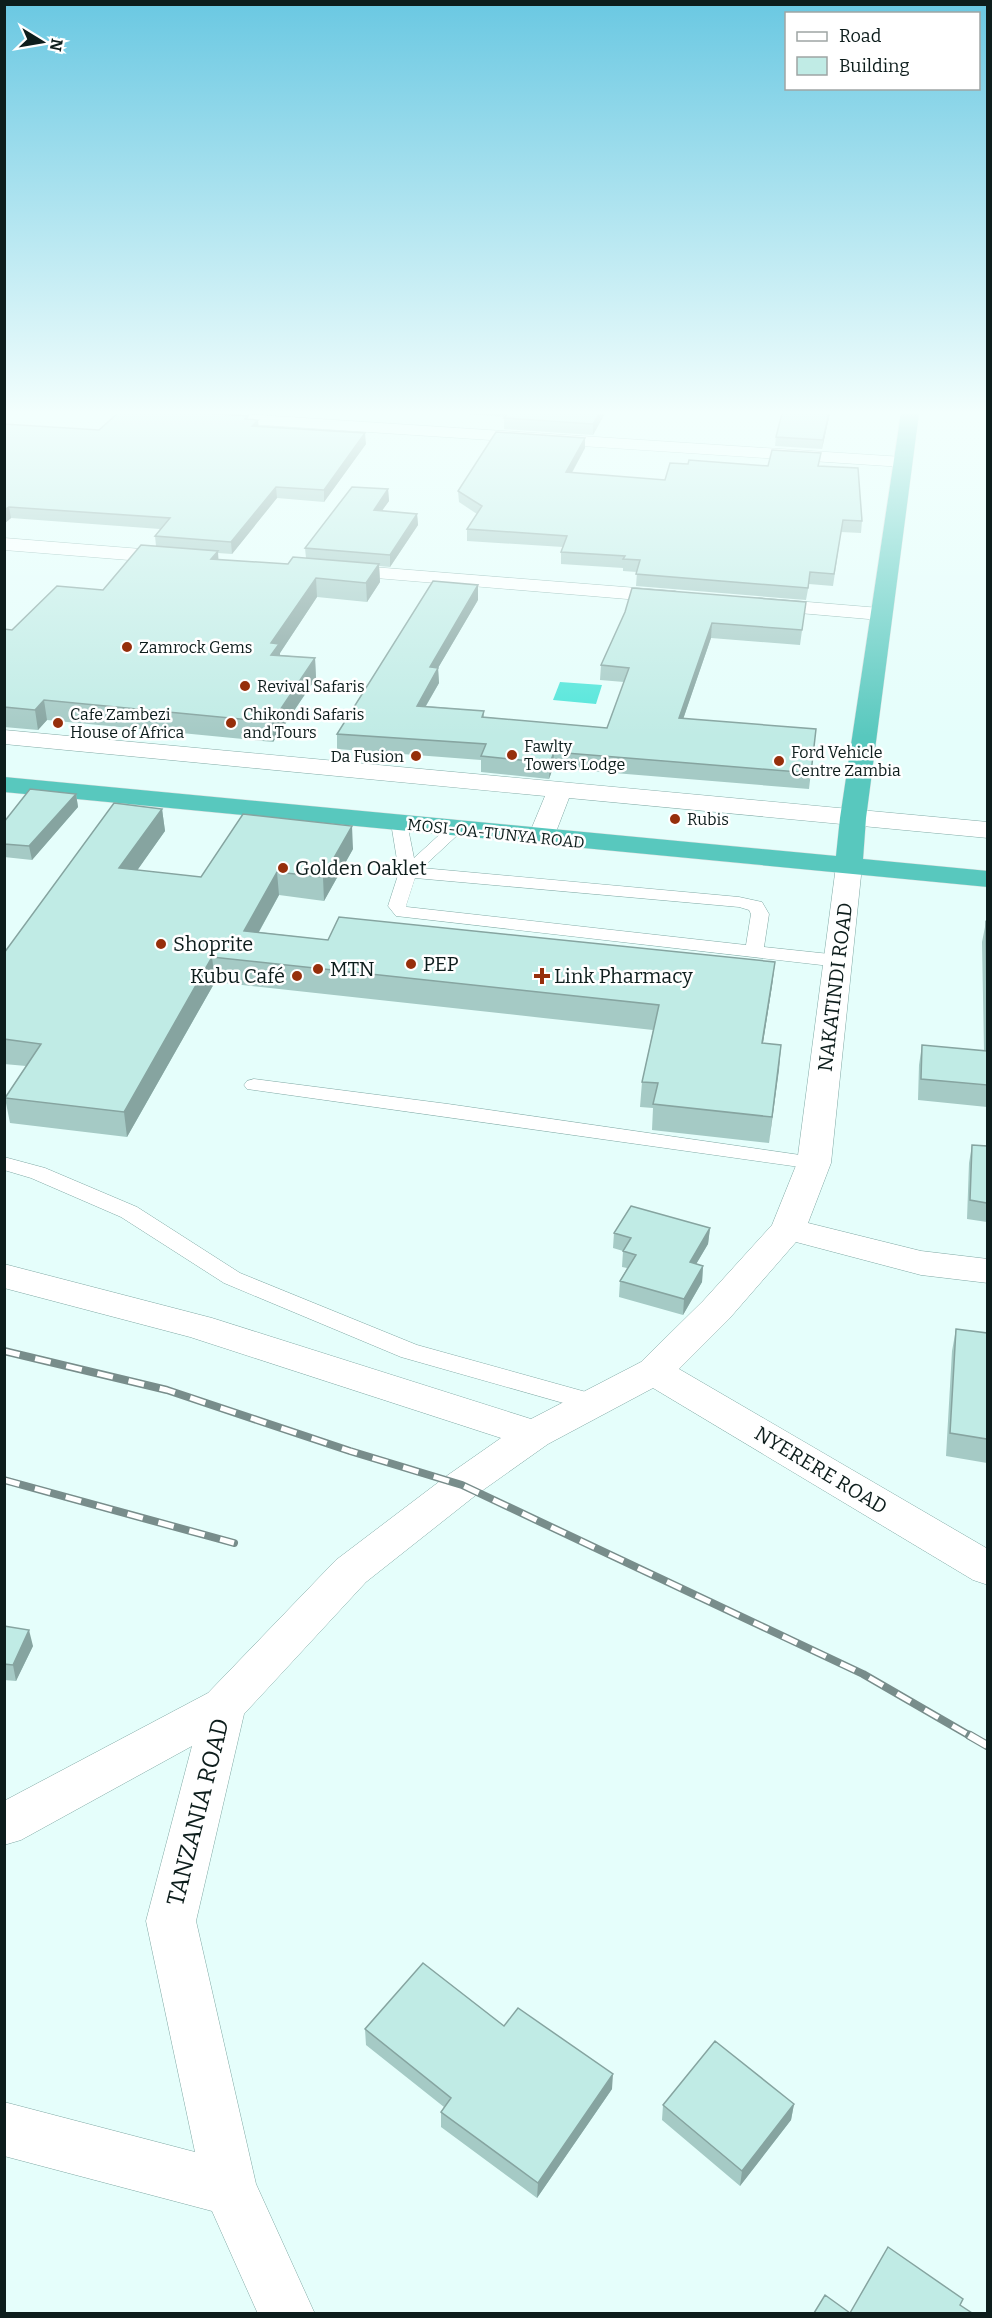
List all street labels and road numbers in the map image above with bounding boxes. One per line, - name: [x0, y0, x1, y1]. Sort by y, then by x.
- street label: MOSI-OA-TUNYA ROAD: [406, 815, 585, 852]
- street label: NAKATINDI ROAD: [813, 901, 857, 1073]
- street label: NYERERE ROAD: [750, 1421, 892, 1519]
- street label: TANZANIA ROAD: [161, 1715, 235, 1909]

